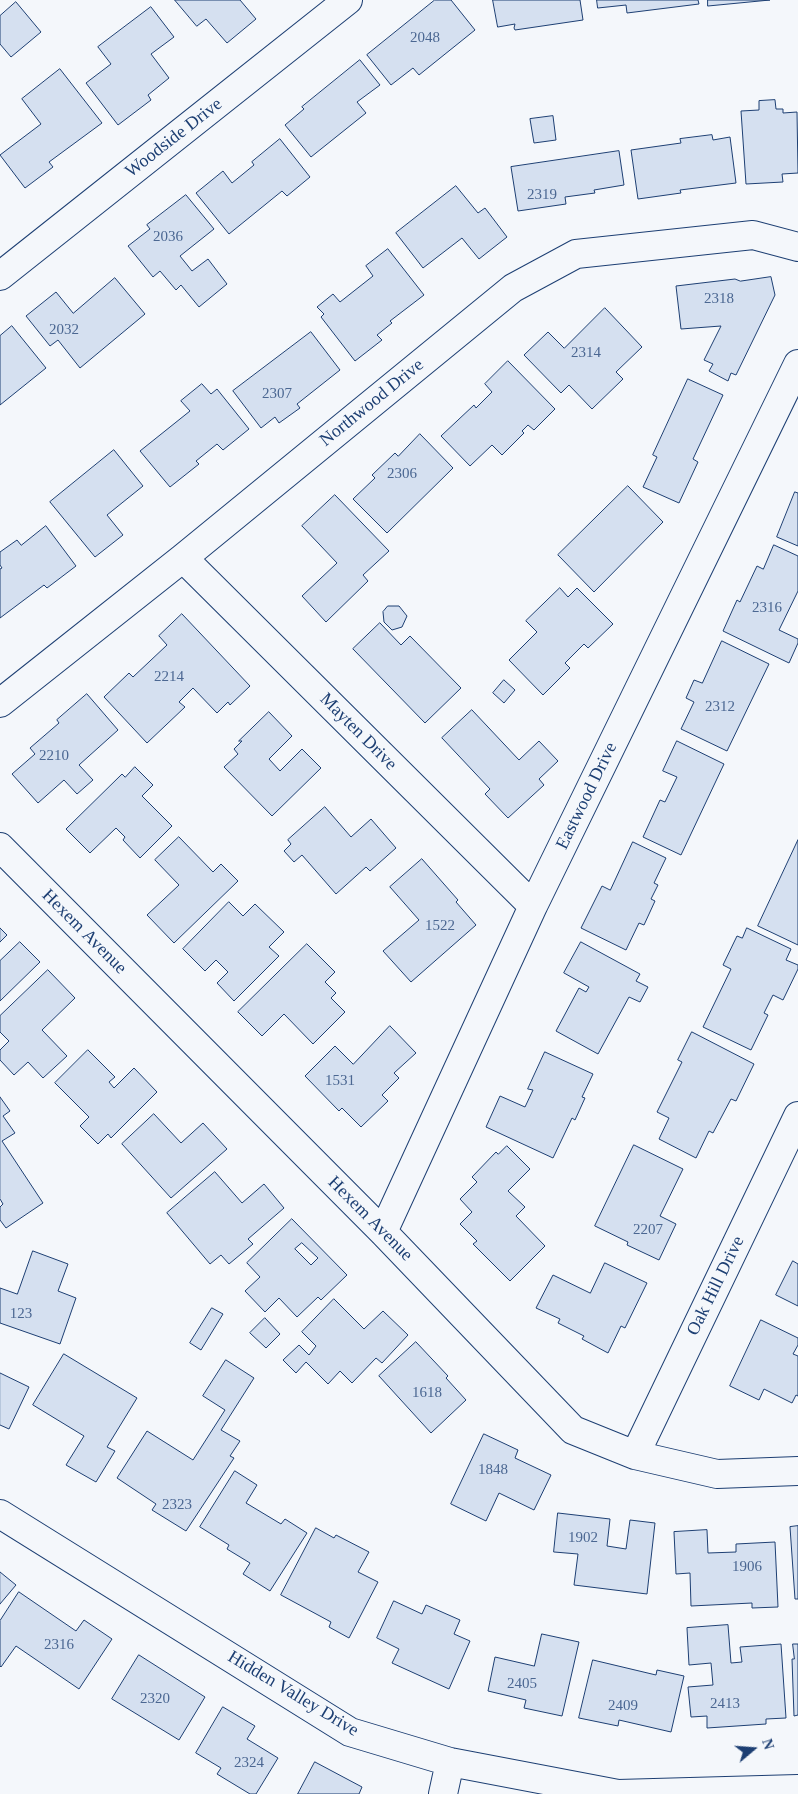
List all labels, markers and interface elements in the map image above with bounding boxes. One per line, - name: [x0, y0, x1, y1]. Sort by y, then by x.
- house number: 2048: [410, 29, 440, 47]
- street label: Woodside Drive: [121, 93, 227, 183]
- house number: 2319: [527, 186, 557, 204]
- house number: 2036: [153, 228, 183, 246]
- house number: 2318: [704, 290, 734, 308]
- house number: 2032: [49, 321, 79, 339]
- house number: 2314: [571, 344, 601, 362]
- street label: Northwood Drive: [316, 354, 428, 452]
- house number: 2307: [262, 385, 292, 403]
- house number: 2306: [387, 465, 417, 483]
- house number: 2316: [752, 599, 782, 617]
- house number: 2214: [154, 668, 184, 686]
- street label: Mayten Drive: [315, 689, 401, 775]
- house number: 2312: [705, 698, 735, 716]
- street label: Eastwood Drive: [552, 739, 622, 853]
- house number: 2210: [39, 747, 69, 765]
- street label: Hexem Avenue: [37, 885, 131, 979]
- house number: 1522: [425, 917, 455, 935]
- house number: 1531: [325, 1072, 355, 1090]
- street label: Hexem Avenue: [323, 1172, 417, 1266]
- house number: 2207: [633, 1221, 663, 1239]
- street label: Oak Hill Drive: [683, 1233, 749, 1339]
- house number: 123: [10, 1305, 32, 1323]
- house number: 1618: [412, 1384, 442, 1402]
- house number: 1848: [478, 1461, 508, 1479]
- house number: 2323: [162, 1496, 192, 1514]
- house number: 1902: [568, 1529, 598, 1547]
- house number: 1906: [732, 1558, 762, 1576]
- house number: 2316: [44, 1636, 74, 1654]
- street label: Hidden Valley Drive: [224, 1646, 362, 1742]
- house number: 2405: [507, 1675, 537, 1693]
- house number: 2320: [140, 1690, 170, 1708]
- house number: 2413: [710, 1695, 740, 1713]
- house number: 2409: [608, 1697, 638, 1715]
- north arrow: [728, 1724, 778, 1774]
- text: N: [759, 1737, 776, 1751]
- house number: 2324: [234, 1754, 264, 1772]

